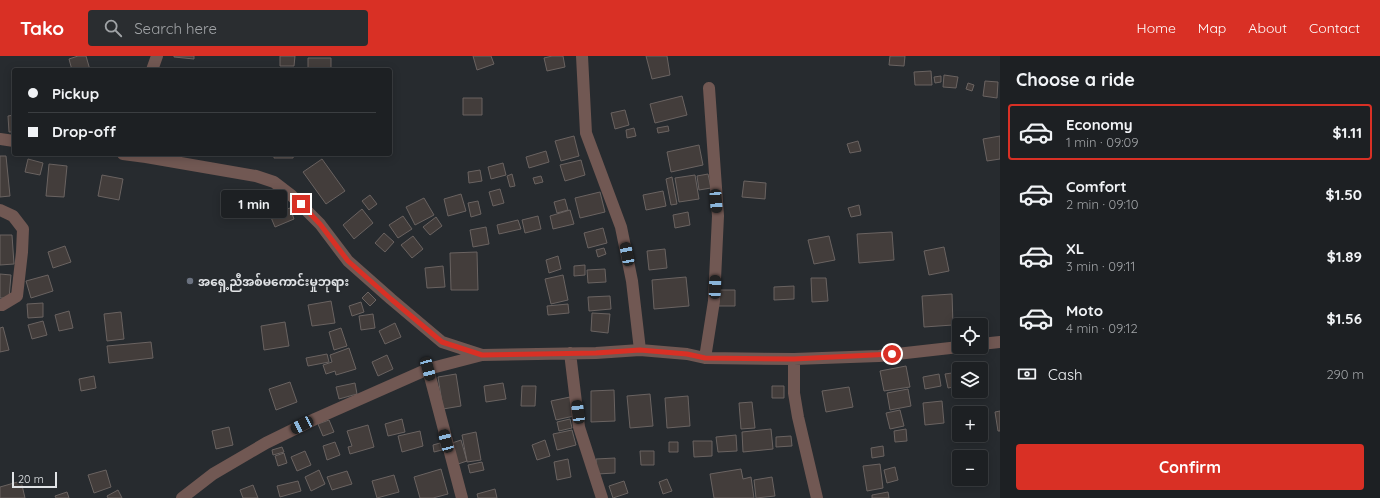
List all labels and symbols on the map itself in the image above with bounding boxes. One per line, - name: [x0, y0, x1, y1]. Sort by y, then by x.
- car: [709, 189, 723, 213]
- callout: 1 min: [221, 190, 287, 218]
- route end: [292, 195, 310, 213]
- car: [619, 241, 635, 267]
- place label: အရှေ့ညီအစ်မကောင်းမှုဘုရား: [198, 272, 349, 293]
- car: [709, 275, 721, 299]
- marker: အရှေ့ညီအစ်မကောင်းမှုဘုရား: [185, 276, 195, 286]
- route start: [883, 345, 901, 363]
- car: [419, 356, 437, 382]
- car: [571, 399, 585, 425]
- car: [289, 414, 315, 436]
- car: [437, 428, 455, 454]
- scale bar: [12, 470, 57, 489]

